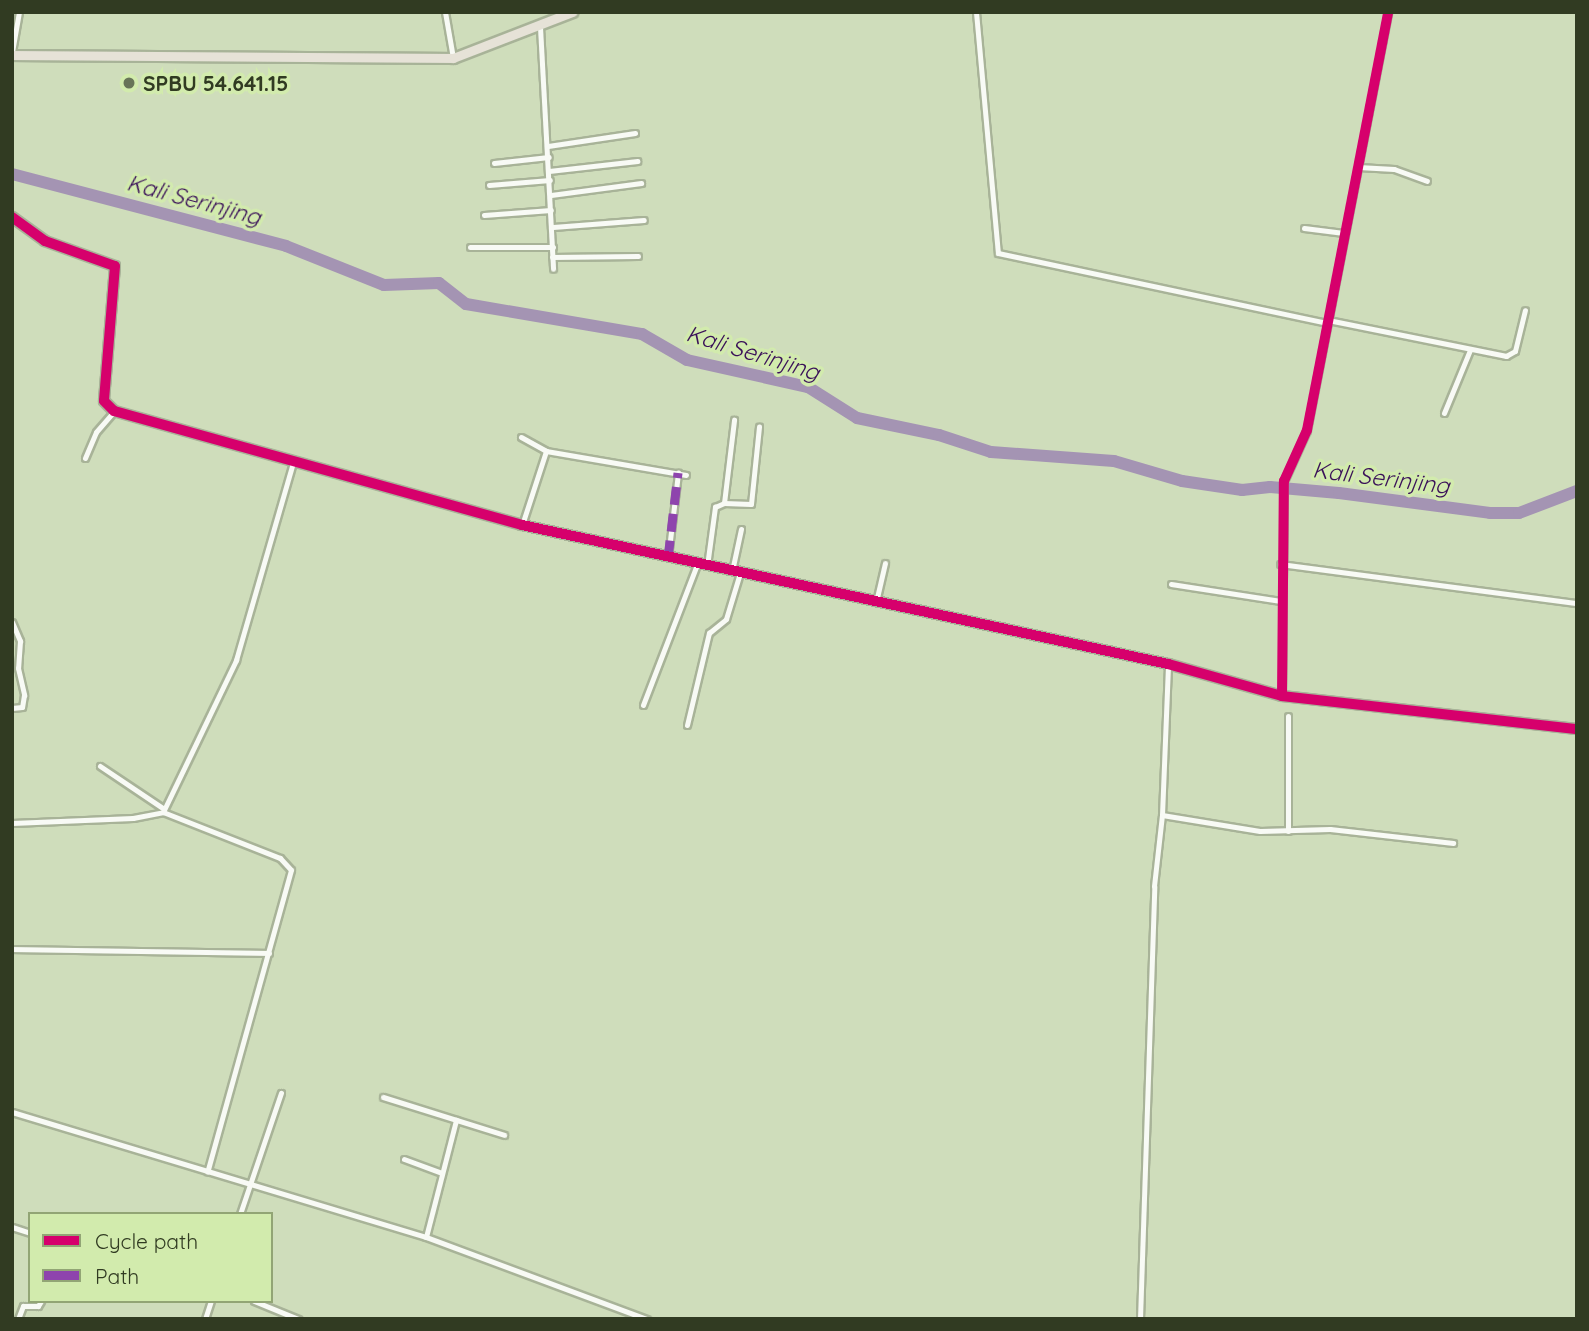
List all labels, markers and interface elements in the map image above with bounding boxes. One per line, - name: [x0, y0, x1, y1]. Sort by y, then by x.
- place label: SPBU 54.641.15: [143, 70, 288, 96]
- marker: SPBU 54.641.15: [121, 75, 137, 91]
- water label: Kali Serinjing: [124, 169, 264, 231]
- water label: Kali Serinjing: [683, 320, 823, 386]
- water label: Kali Serinjing: [1311, 456, 1451, 500]
- legend: [28, 1212, 273, 1303]
- text: Cycle path: [95, 1228, 198, 1254]
- text: Path: [95, 1263, 139, 1289]

